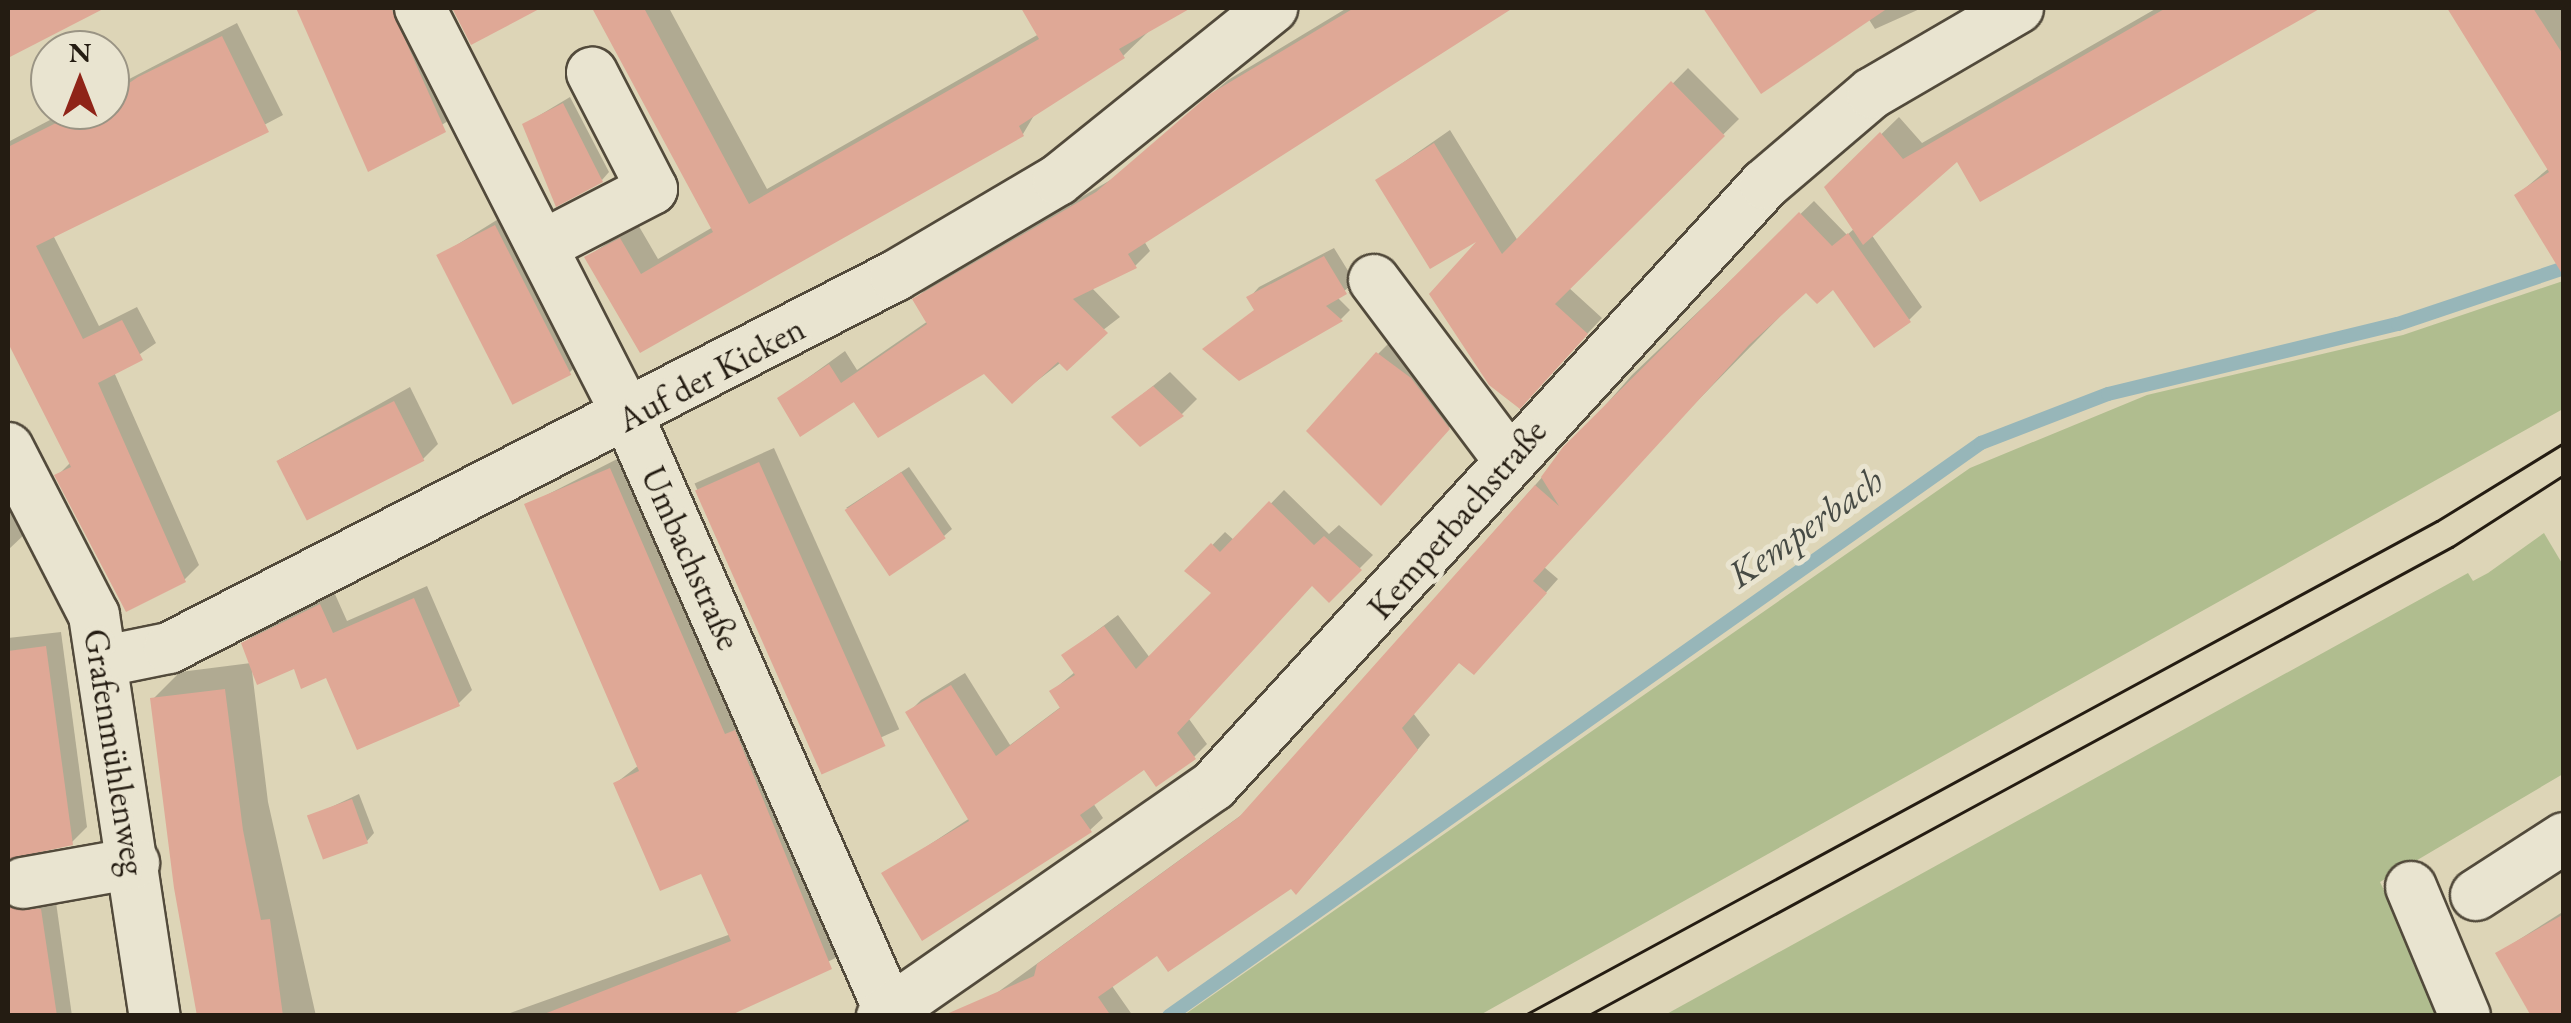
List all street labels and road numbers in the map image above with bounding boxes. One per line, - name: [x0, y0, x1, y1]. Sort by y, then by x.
- street label: Auf der Kicken: [610, 307, 812, 441]
- street label: Kemperbachstraße: [1359, 410, 1555, 628]
- street label: Umbachstraße: [632, 460, 750, 656]
- street label: Grafenmühlenweg: [75, 626, 155, 878]

